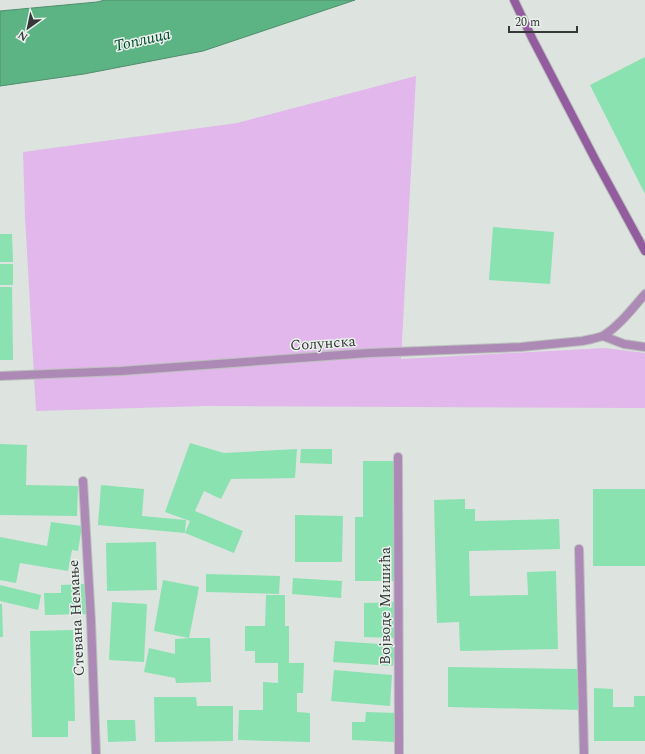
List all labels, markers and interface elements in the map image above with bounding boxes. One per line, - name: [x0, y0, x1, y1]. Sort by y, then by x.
- north arrow: [8, 8, 48, 48]
- scale bar: [509, 8, 577, 34]
- text: 20 m: [515, 13, 540, 32]
- water label: Топлица: [111, 22, 173, 58]
- text: N: [14, 26, 31, 46]
- street label: Солунска: [289, 330, 357, 357]
- street label: Војводе Мишића: [374, 546, 397, 665]
- street label: Стевана Немање: [62, 559, 91, 677]

